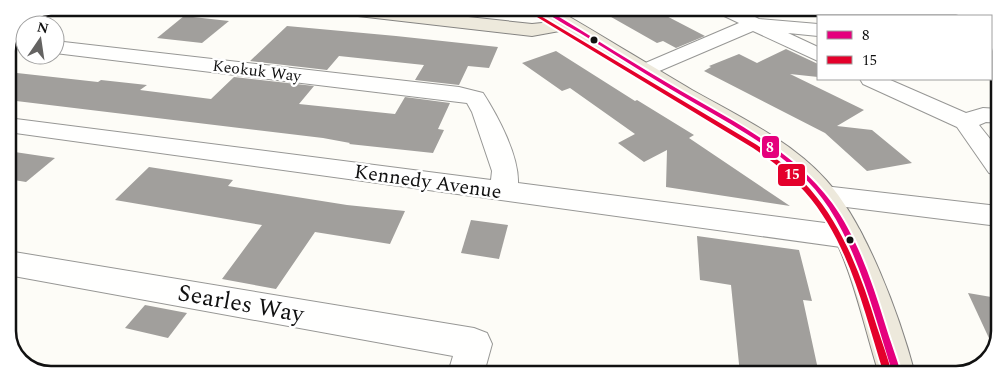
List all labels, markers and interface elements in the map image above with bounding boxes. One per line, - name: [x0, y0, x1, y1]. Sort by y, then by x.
- north arrow: [15, 15, 65, 65]
- legend: [817, 15, 992, 80]
- text: N: [35, 16, 51, 39]
- text: 8: [862, 24, 870, 47]
- unlabelled marker: [589, 35, 599, 45]
- text: 15: [862, 49, 877, 72]
- street label: Keokuk Way: [211, 54, 304, 88]
- line badge: 8: [761, 135, 780, 159]
- text: 8: [766, 137, 774, 158]
- street label: Kennedy Avenue: [352, 157, 503, 207]
- line badge: 15: [777, 163, 806, 187]
- text: 15: [784, 164, 800, 185]
- unlabelled marker: [845, 235, 855, 245]
- street label: Searles Way: [175, 275, 308, 333]

